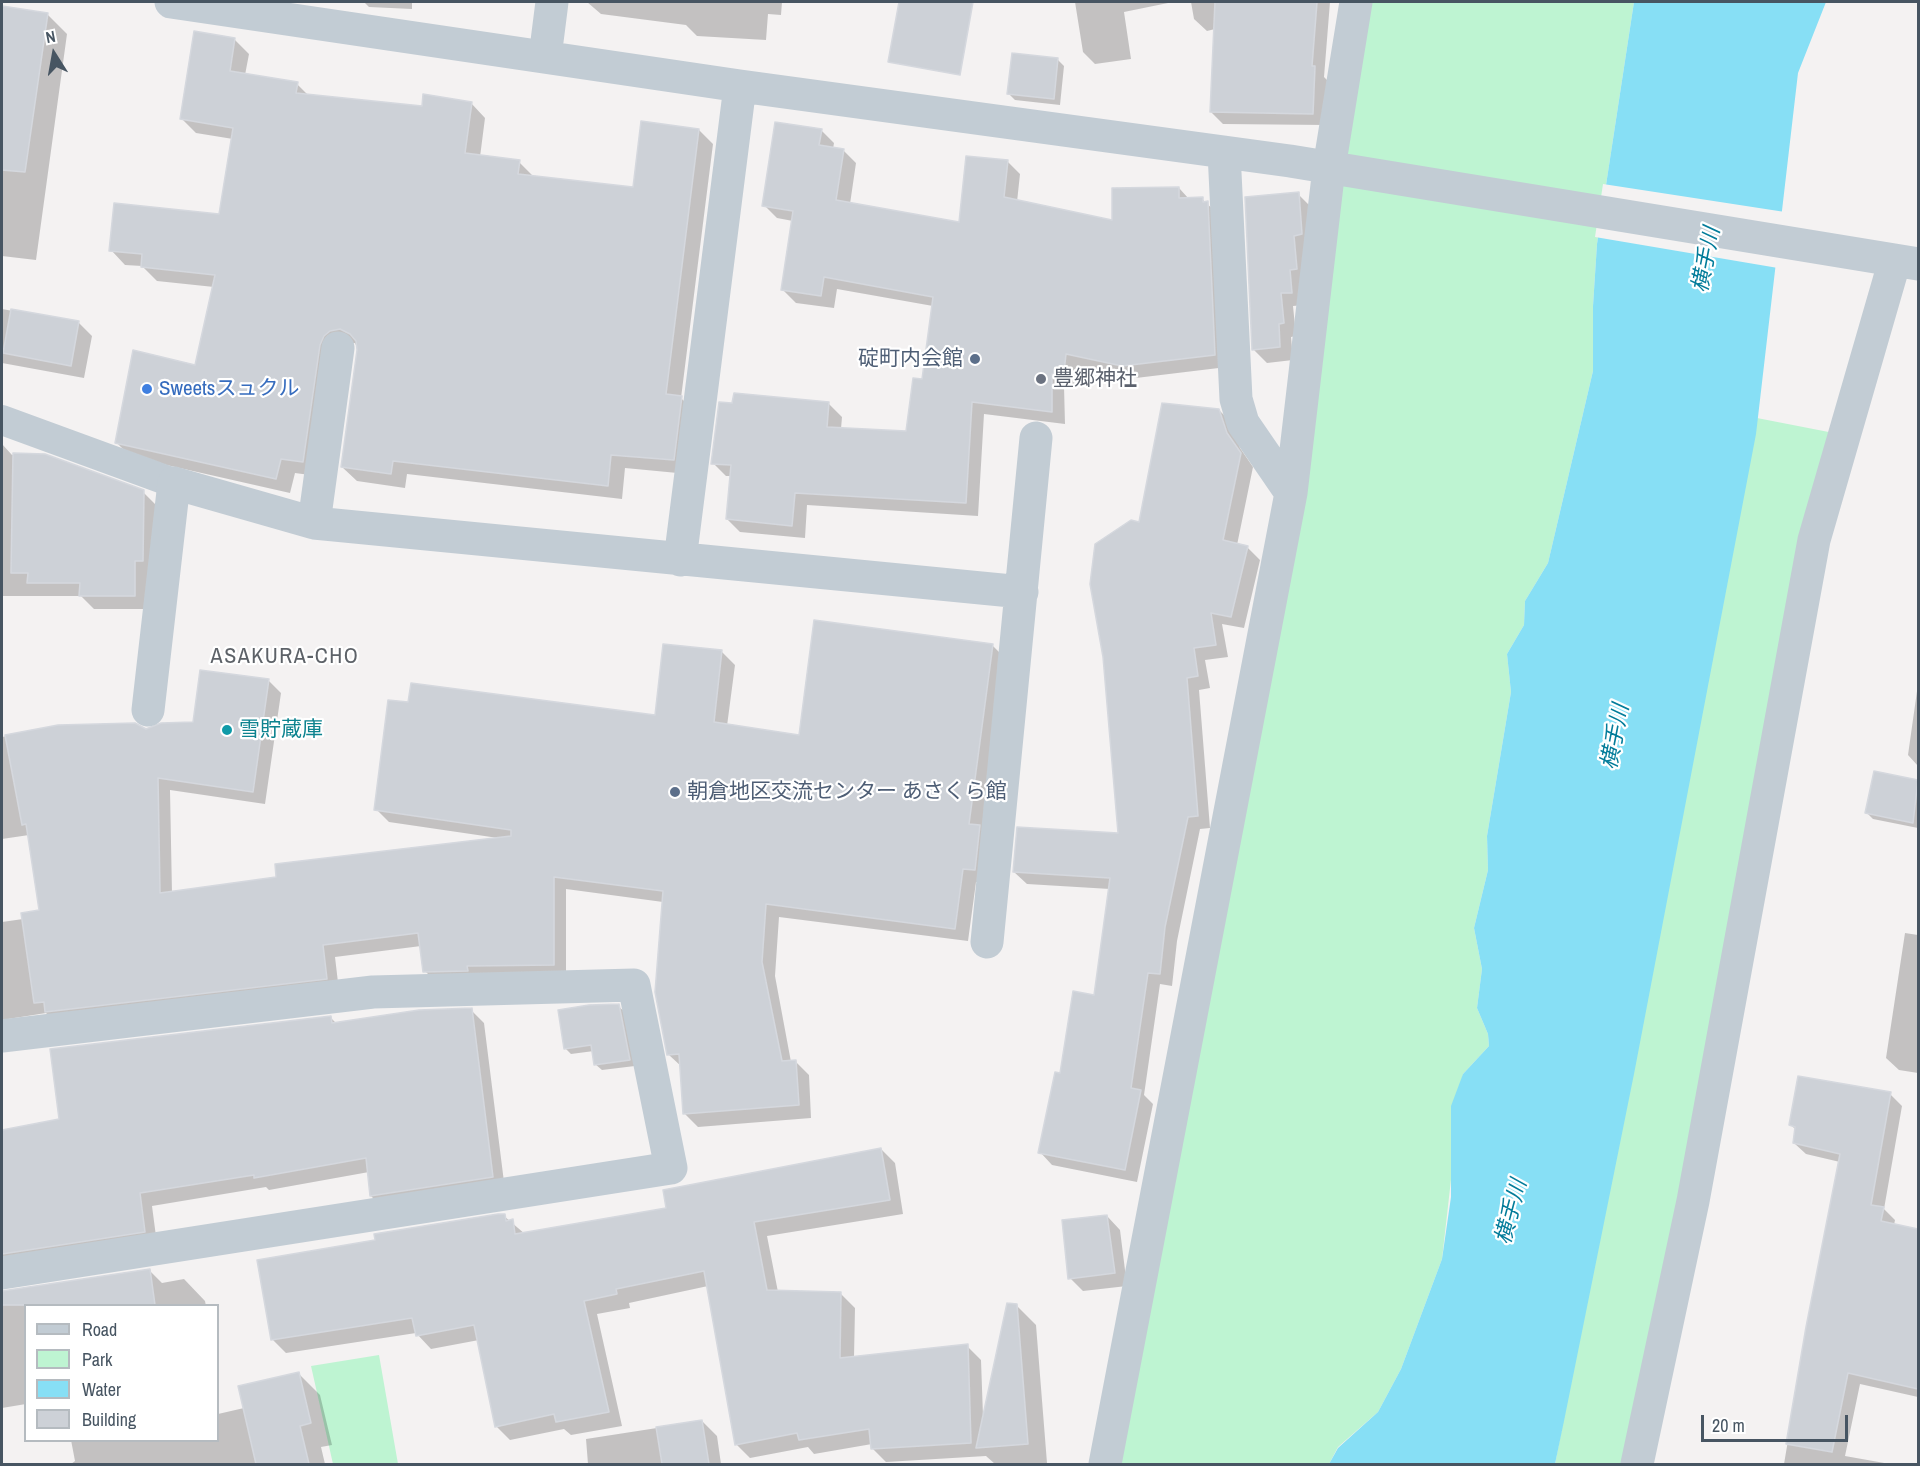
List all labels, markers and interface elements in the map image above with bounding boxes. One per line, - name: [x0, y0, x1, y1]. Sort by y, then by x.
- north arrow: [24, 24, 84, 84]
- text: N: [44, 25, 57, 48]
- water label: 横手川: [1688, 225, 1726, 295]
- place label: 碇町内会館: [858, 346, 963, 372]
- marker: 碇町内会館: [968, 352, 982, 366]
- place label: 豊郷神社: [1053, 366, 1137, 392]
- marker: 豊郷神社: [1034, 372, 1048, 386]
- place label: Sweetsスュクル: [159, 376, 299, 402]
- marker: Sweetsスュクル: [140, 382, 154, 396]
- district label: ASAKURA-CHO: [211, 644, 359, 670]
- water label: 横手川: [1597, 702, 1635, 772]
- place label: 雪貯蔵庫: [239, 717, 323, 743]
- marker: 雪貯蔵庫: [220, 723, 234, 737]
- place label: 朝倉地区交流センター あさくら館: [687, 779, 1007, 805]
- marker: 朝倉地区交流センター あさくら館: [668, 785, 682, 799]
- water label: 横手川: [1491, 1177, 1533, 1247]
- legend: [24, 1304, 219, 1442]
- text: Road: [82, 1317, 117, 1342]
- text: Park: [82, 1347, 112, 1372]
- text: Water: [82, 1377, 121, 1402]
- scale bar: [1704, 1403, 1851, 1441]
- text: Building: [82, 1407, 136, 1432]
- text: 20 m: [1712, 1413, 1745, 1438]

